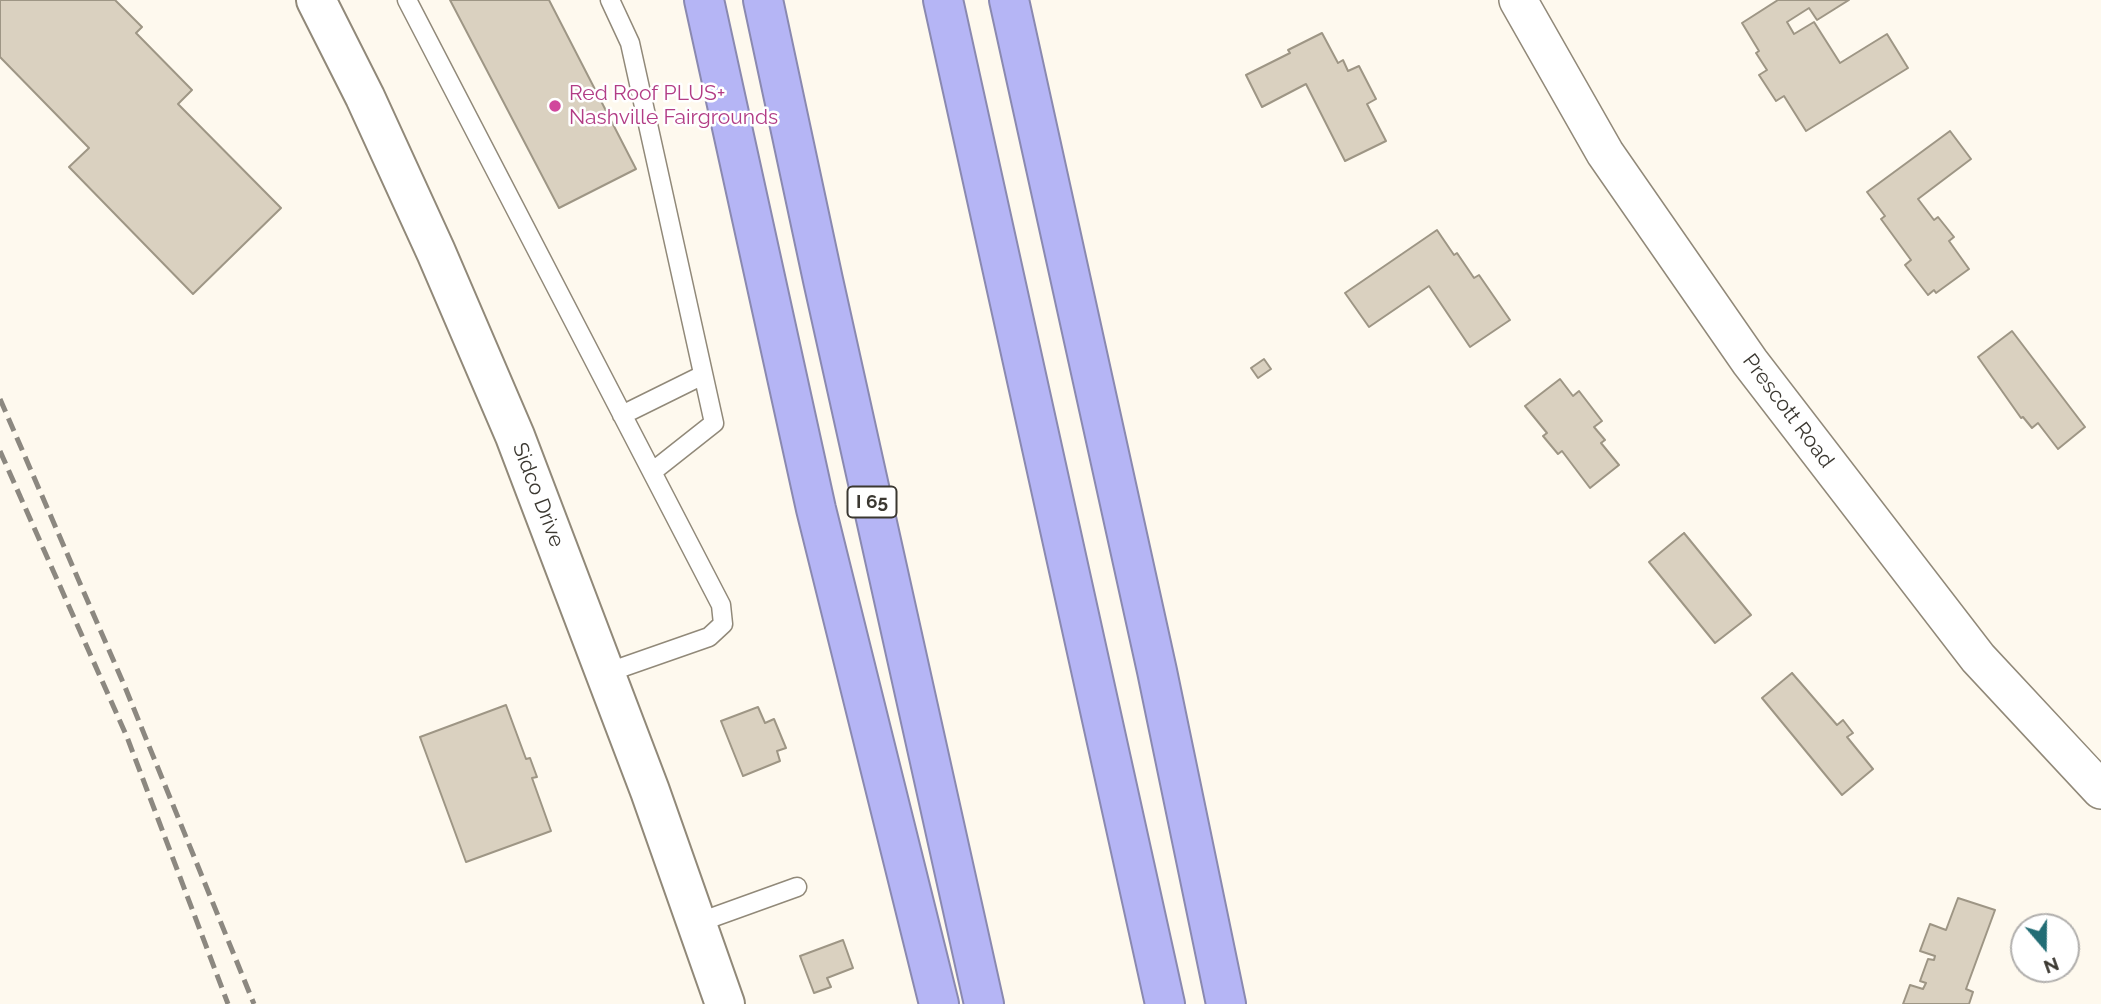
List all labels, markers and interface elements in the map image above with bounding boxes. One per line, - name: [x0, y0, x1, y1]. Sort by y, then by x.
- place label: Red Roof PLUS+ Nashville Fairgrounds: [569, 81, 778, 131]
- marker: Red Roof PLUS+ Nashville Fairgrounds: [547, 98, 563, 114]
- street label: Prescott Road: [1737, 349, 1839, 473]
- street label: Sidco Drive: [507, 439, 569, 551]
- road number: I 65: [848, 486, 896, 517]
- north arrow: [2010, 913, 2080, 983]
- text: N: [2041, 953, 2062, 979]

